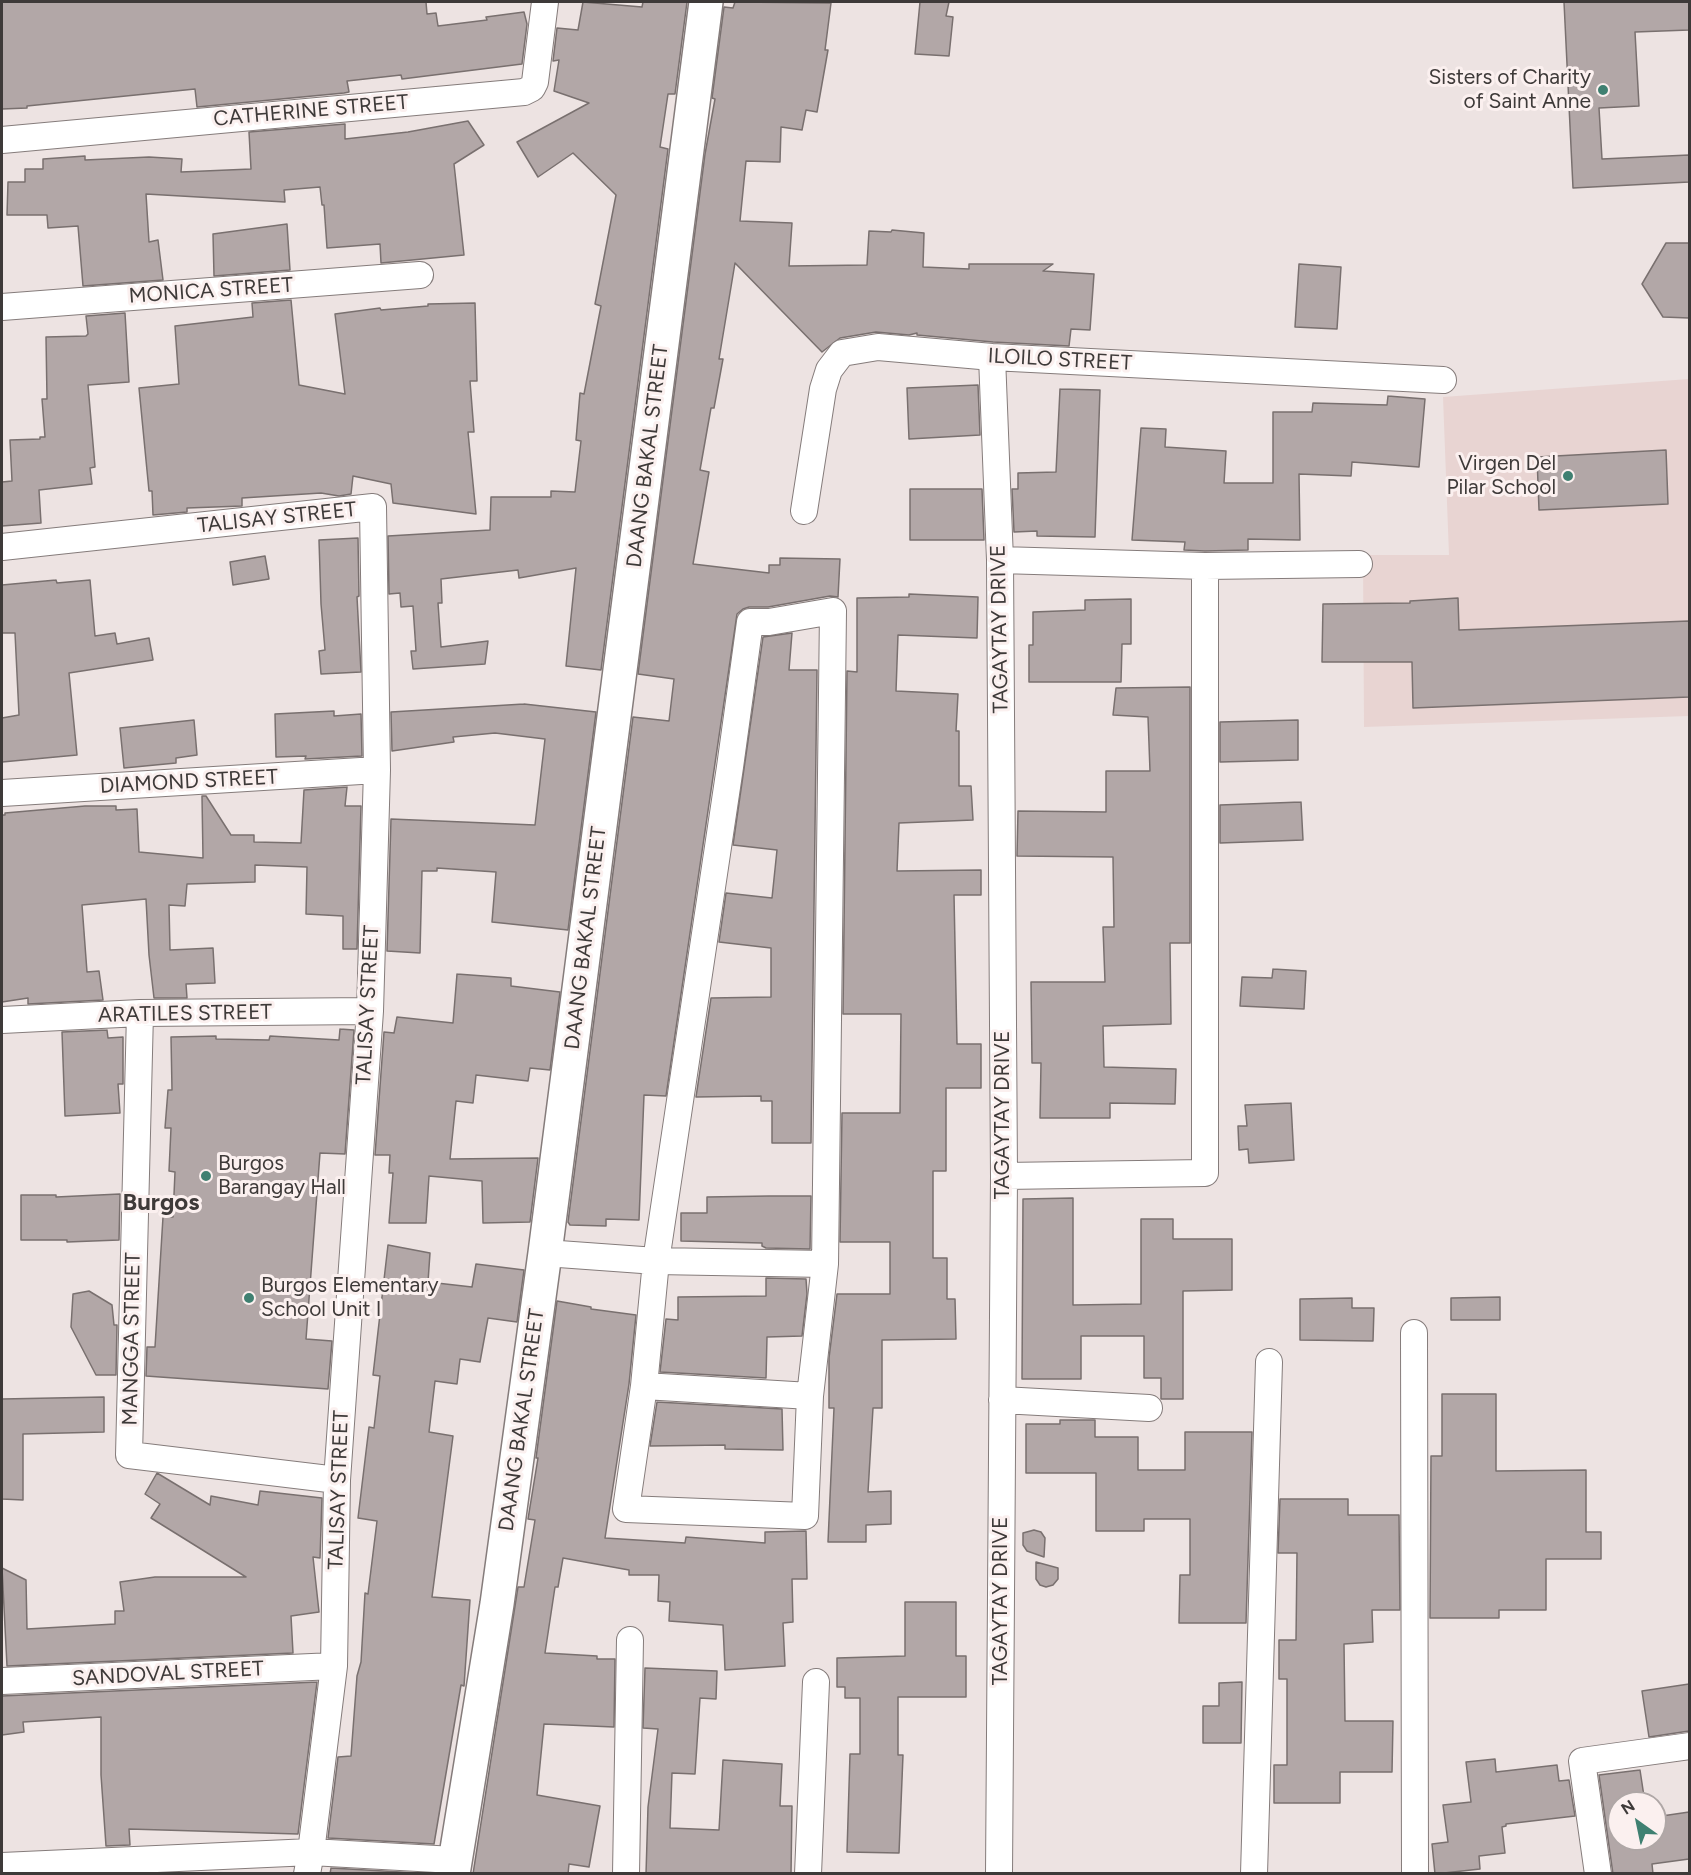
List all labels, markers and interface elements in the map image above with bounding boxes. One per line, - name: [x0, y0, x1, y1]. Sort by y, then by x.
- place label: Sisters of Charity of Saint Anne: [1428, 65, 1591, 115]
- marker: Sisters of Charity of Saint Anne: [1596, 83, 1610, 97]
- street label: CATHERINE STREET: [212, 90, 410, 132]
- street label: MONICA STREET: [128, 273, 294, 309]
- street label: DAANG BAKAL STREET: [622, 343, 674, 569]
- street label: ILOILO STREET: [987, 344, 1133, 376]
- place label: Virgen Del Pilar School: [1446, 451, 1556, 501]
- marker: Virgen Del Pilar School: [1561, 469, 1575, 483]
- street label: TALISAY STREET: [196, 497, 358, 539]
- street label: TAGAYTAY DRIVE: [986, 544, 1014, 714]
- street label: DIAMOND STREET: [99, 765, 279, 799]
- street label: DAANG BAKAL STREET: [560, 825, 612, 1051]
- street label: TALISAY STREET: [351, 925, 385, 1085]
- street label: ARATILES STREET: [98, 1000, 272, 1028]
- street label: TAGAYTAY DRIVE: [990, 1031, 1016, 1199]
- place label: Burgos Barangay Hall: [218, 1151, 346, 1201]
- marker: Burgos Barangay Hall: [199, 1169, 213, 1183]
- district label: Burgos: [123, 1189, 199, 1217]
- street label: MANGGA STREET: [118, 1252, 146, 1426]
- place label: Burgos Elementary School Unit I: [261, 1273, 438, 1323]
- marker: Burgos Elementary School Unit I: [242, 1291, 256, 1305]
- street label: DAANG BAKAL STREET: [494, 1307, 550, 1533]
- street label: TALISAY STREET: [324, 1410, 354, 1570]
- street label: TAGAYTAY DRIVE: [988, 1517, 1014, 1685]
- street label: SANDOVAL STREET: [71, 1656, 265, 1692]
- north arrow: [1607, 1791, 1667, 1851]
- text: N: [1618, 1796, 1638, 1818]

